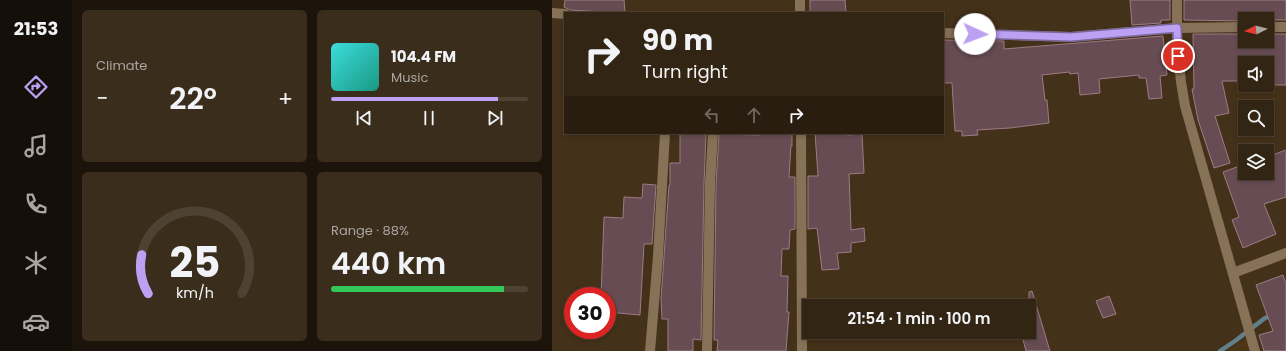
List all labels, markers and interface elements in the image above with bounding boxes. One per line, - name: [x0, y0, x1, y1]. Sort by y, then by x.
- north arrow: [1238, 12, 1274, 48]
- map controls: [1238, 12, 1274, 180]
- position arrow: [954, 13, 996, 55]
- text: 21:53: [14, 16, 58, 41]
- text: 90 m: [642, 21, 713, 60]
- icon: right: [576, 28, 628, 80]
- pin: [1161, 39, 1195, 73]
- icon: arrive: [1167, 45, 1189, 67]
- text: 104.4 FM: [391, 46, 456, 67]
- text: Climate: [96, 56, 147, 75]
- button: sound: [1238, 56, 1274, 92]
- text: Turn right: [642, 59, 728, 84]
- text: Music: [391, 68, 428, 87]
- icon: directions: [22, 73, 50, 101]
- text: 22°: [169, 77, 217, 120]
- text: −: [96, 83, 108, 114]
- text: +: [278, 83, 293, 114]
- button: search: [1238, 100, 1274, 136]
- icon: left: [701, 104, 723, 126]
- icon: ahead: [743, 104, 765, 126]
- icon: right: [785, 104, 807, 126]
- icon: previous: [353, 107, 375, 129]
- icon: pause: [418, 107, 440, 129]
- icon: next: [484, 107, 506, 129]
- icon: music: [22, 132, 50, 160]
- button: layers: [1238, 144, 1274, 180]
- icon: phone: [22, 190, 50, 218]
- text: Range · 88%: [331, 221, 409, 240]
- text: 25: [169, 233, 220, 292]
- text: 440 km: [331, 242, 446, 285]
- icon: climate: [22, 249, 50, 277]
- text: km/h: [175, 283, 214, 303]
- speed limit sign: 30: [564, 287, 616, 339]
- icon: car: [22, 308, 50, 336]
- text: 21:54 · 1 min · 100 m: [848, 308, 990, 329]

